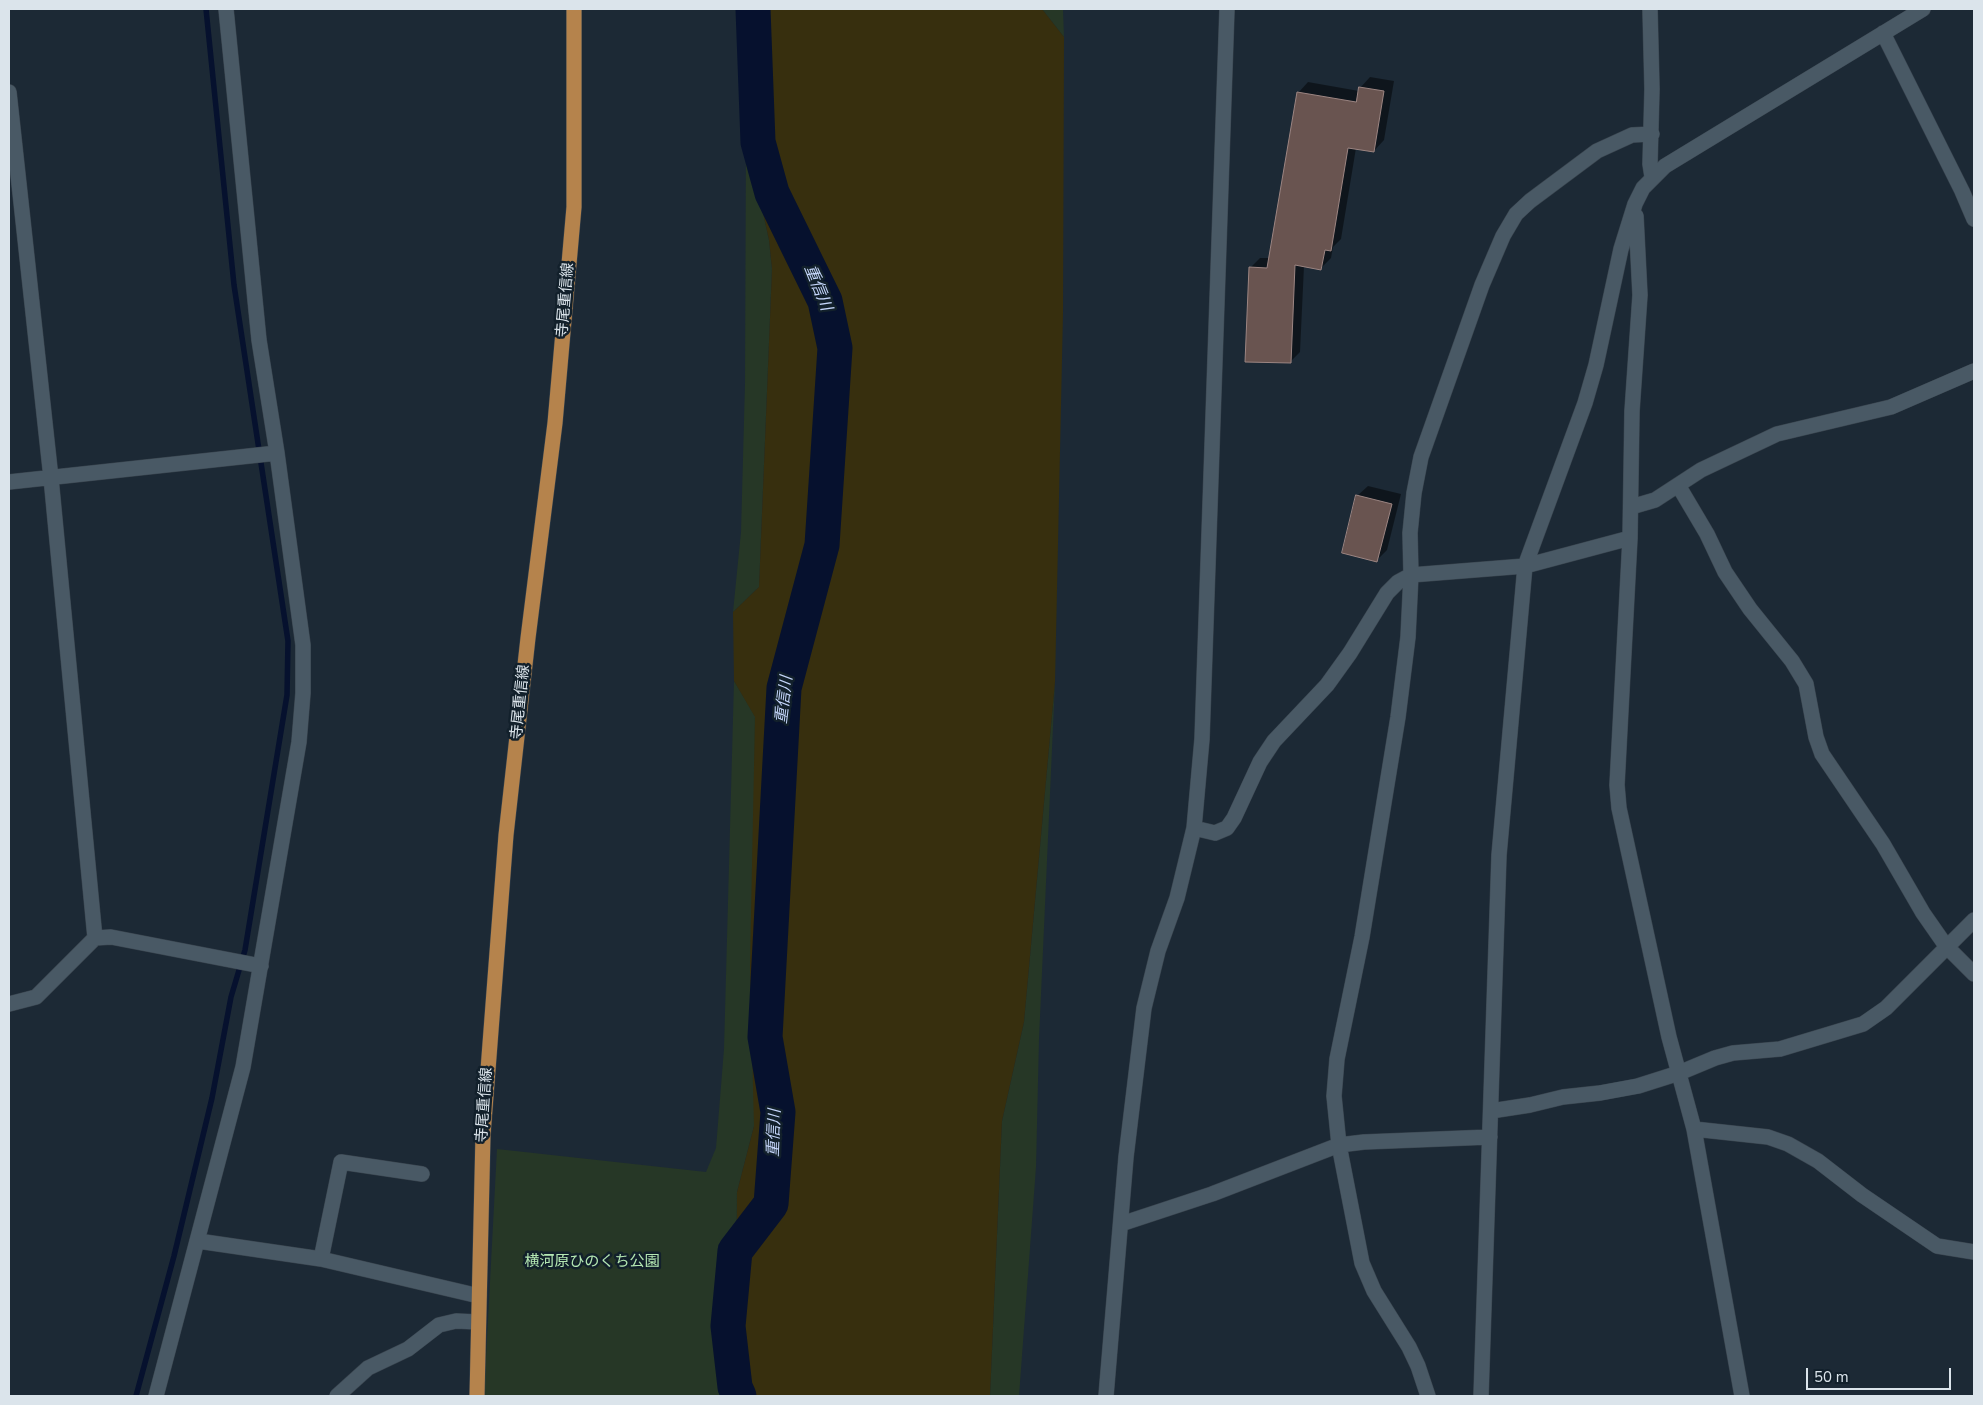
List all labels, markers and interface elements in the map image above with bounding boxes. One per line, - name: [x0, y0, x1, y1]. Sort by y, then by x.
- street label: 寺尾重信線: [554, 262, 578, 338]
- water label: 重信川: [799, 262, 835, 314]
- street label: 寺尾重信線: [508, 664, 534, 740]
- water label: 重信川: [773, 675, 797, 725]
- street label: 寺尾重信線: [473, 1067, 497, 1143]
- water label: 重信川: [765, 1109, 785, 1157]
- park label: 横河原ひのくち公園: [525, 1253, 659, 1271]
- scale bar: [1808, 1358, 1953, 1390]
- text: 50 m: [1814, 1367, 1849, 1387]

